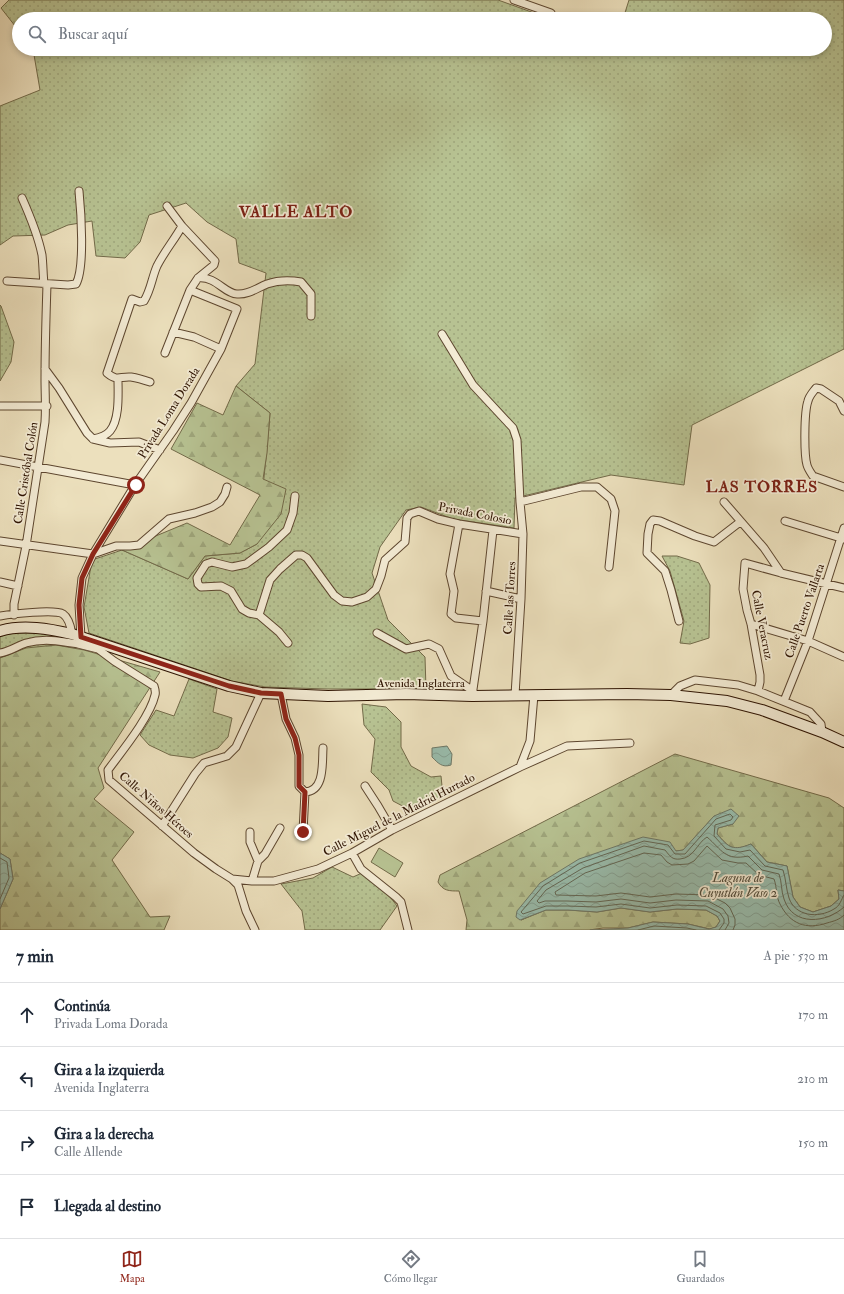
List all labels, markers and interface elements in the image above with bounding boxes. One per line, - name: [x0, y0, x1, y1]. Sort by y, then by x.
- search box: [12, 12, 832, 56]
- icon: search: [26, 23, 48, 45]
- text: Buscar aquí: [58, 25, 127, 44]
- district label: VALLE ALTO: [238, 202, 353, 222]
- street label: Privada Loma Dorada: [135, 364, 204, 462]
- street label: Calle Cristóbal Colón: [11, 421, 41, 525]
- route start: [127, 476, 145, 494]
- district label: LAS TORRES: [706, 477, 818, 497]
- street label: Privada Colosio: [437, 500, 513, 528]
- street label: Calle las Torres: [501, 561, 519, 635]
- street label: Calle Puerto Vallarta: [782, 561, 829, 660]
- street label: Calle Veracruz: [748, 589, 776, 661]
- street label: Avenida Inglaterra: [376, 676, 466, 691]
- street label: Calle Niños Héroes: [116, 769, 196, 841]
- street label: Calle Miguel de la Madrid Hurtado: [321, 770, 478, 860]
- route end: [294, 823, 312, 841]
- water label: Laguna de Cuyutlán Vaso 2: [699, 870, 778, 901]
- text: 7 min: [16, 946, 54, 967]
- text: A pie · 530 m: [763, 948, 828, 964]
- text: Continúa: [54, 997, 110, 1016]
- icon: ahead: [16, 1004, 38, 1026]
- text: 170 m: [798, 1007, 828, 1023]
- text: Privada Loma Dorada: [54, 1016, 168, 1032]
- text: Gira a la izquierda: [54, 1061, 164, 1080]
- icon: left: [16, 1068, 38, 1090]
- text: 210 m: [797, 1071, 828, 1087]
- text: Avenida Inglaterra: [54, 1080, 149, 1096]
- text: Gira a la derecha: [54, 1125, 154, 1144]
- icon: right: [16, 1132, 38, 1154]
- text: 150 m: [798, 1135, 828, 1151]
- text: Calle Allende: [54, 1144, 122, 1160]
- icon: arrive: [16, 1196, 38, 1218]
- text: Llegada al destino: [54, 1197, 161, 1216]
- tab: Mapa: [120, 1248, 145, 1285]
- tab: Cómo llegar: [384, 1248, 437, 1285]
- tab: Guardados: [677, 1248, 724, 1285]

